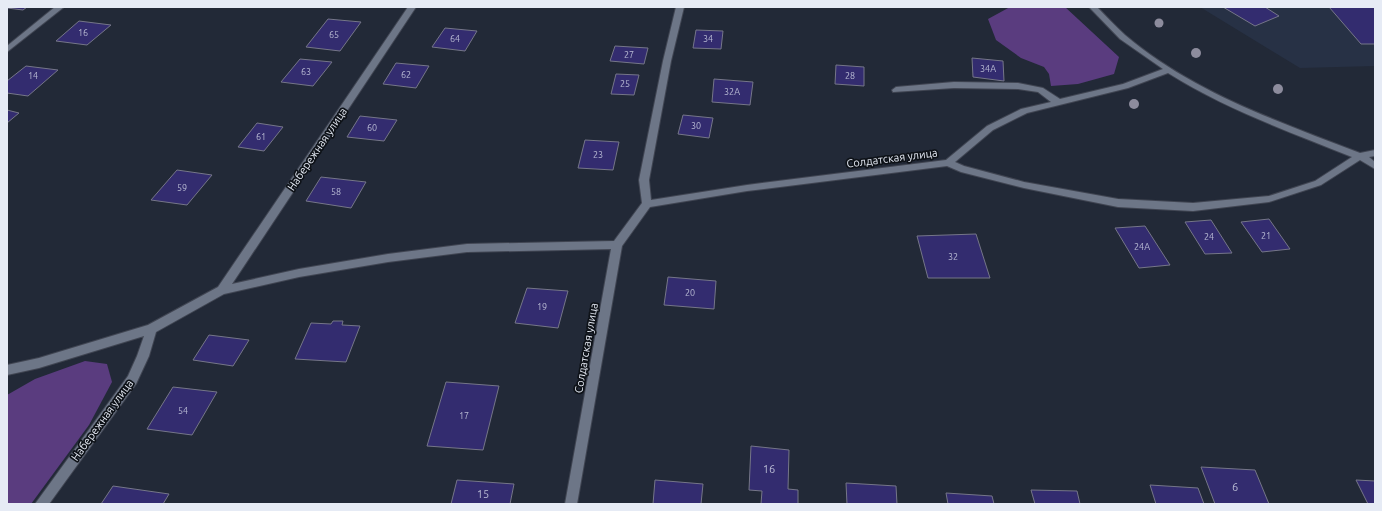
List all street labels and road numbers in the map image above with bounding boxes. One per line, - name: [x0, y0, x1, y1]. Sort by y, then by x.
- street label: Набережная улица: [285, 105, 349, 193]
- street label: Солдатская улица: [846, 146, 938, 170]
- street label: Солдатская улица: [572, 302, 600, 394]
- street label: Набережная улица: [69, 377, 135, 463]

